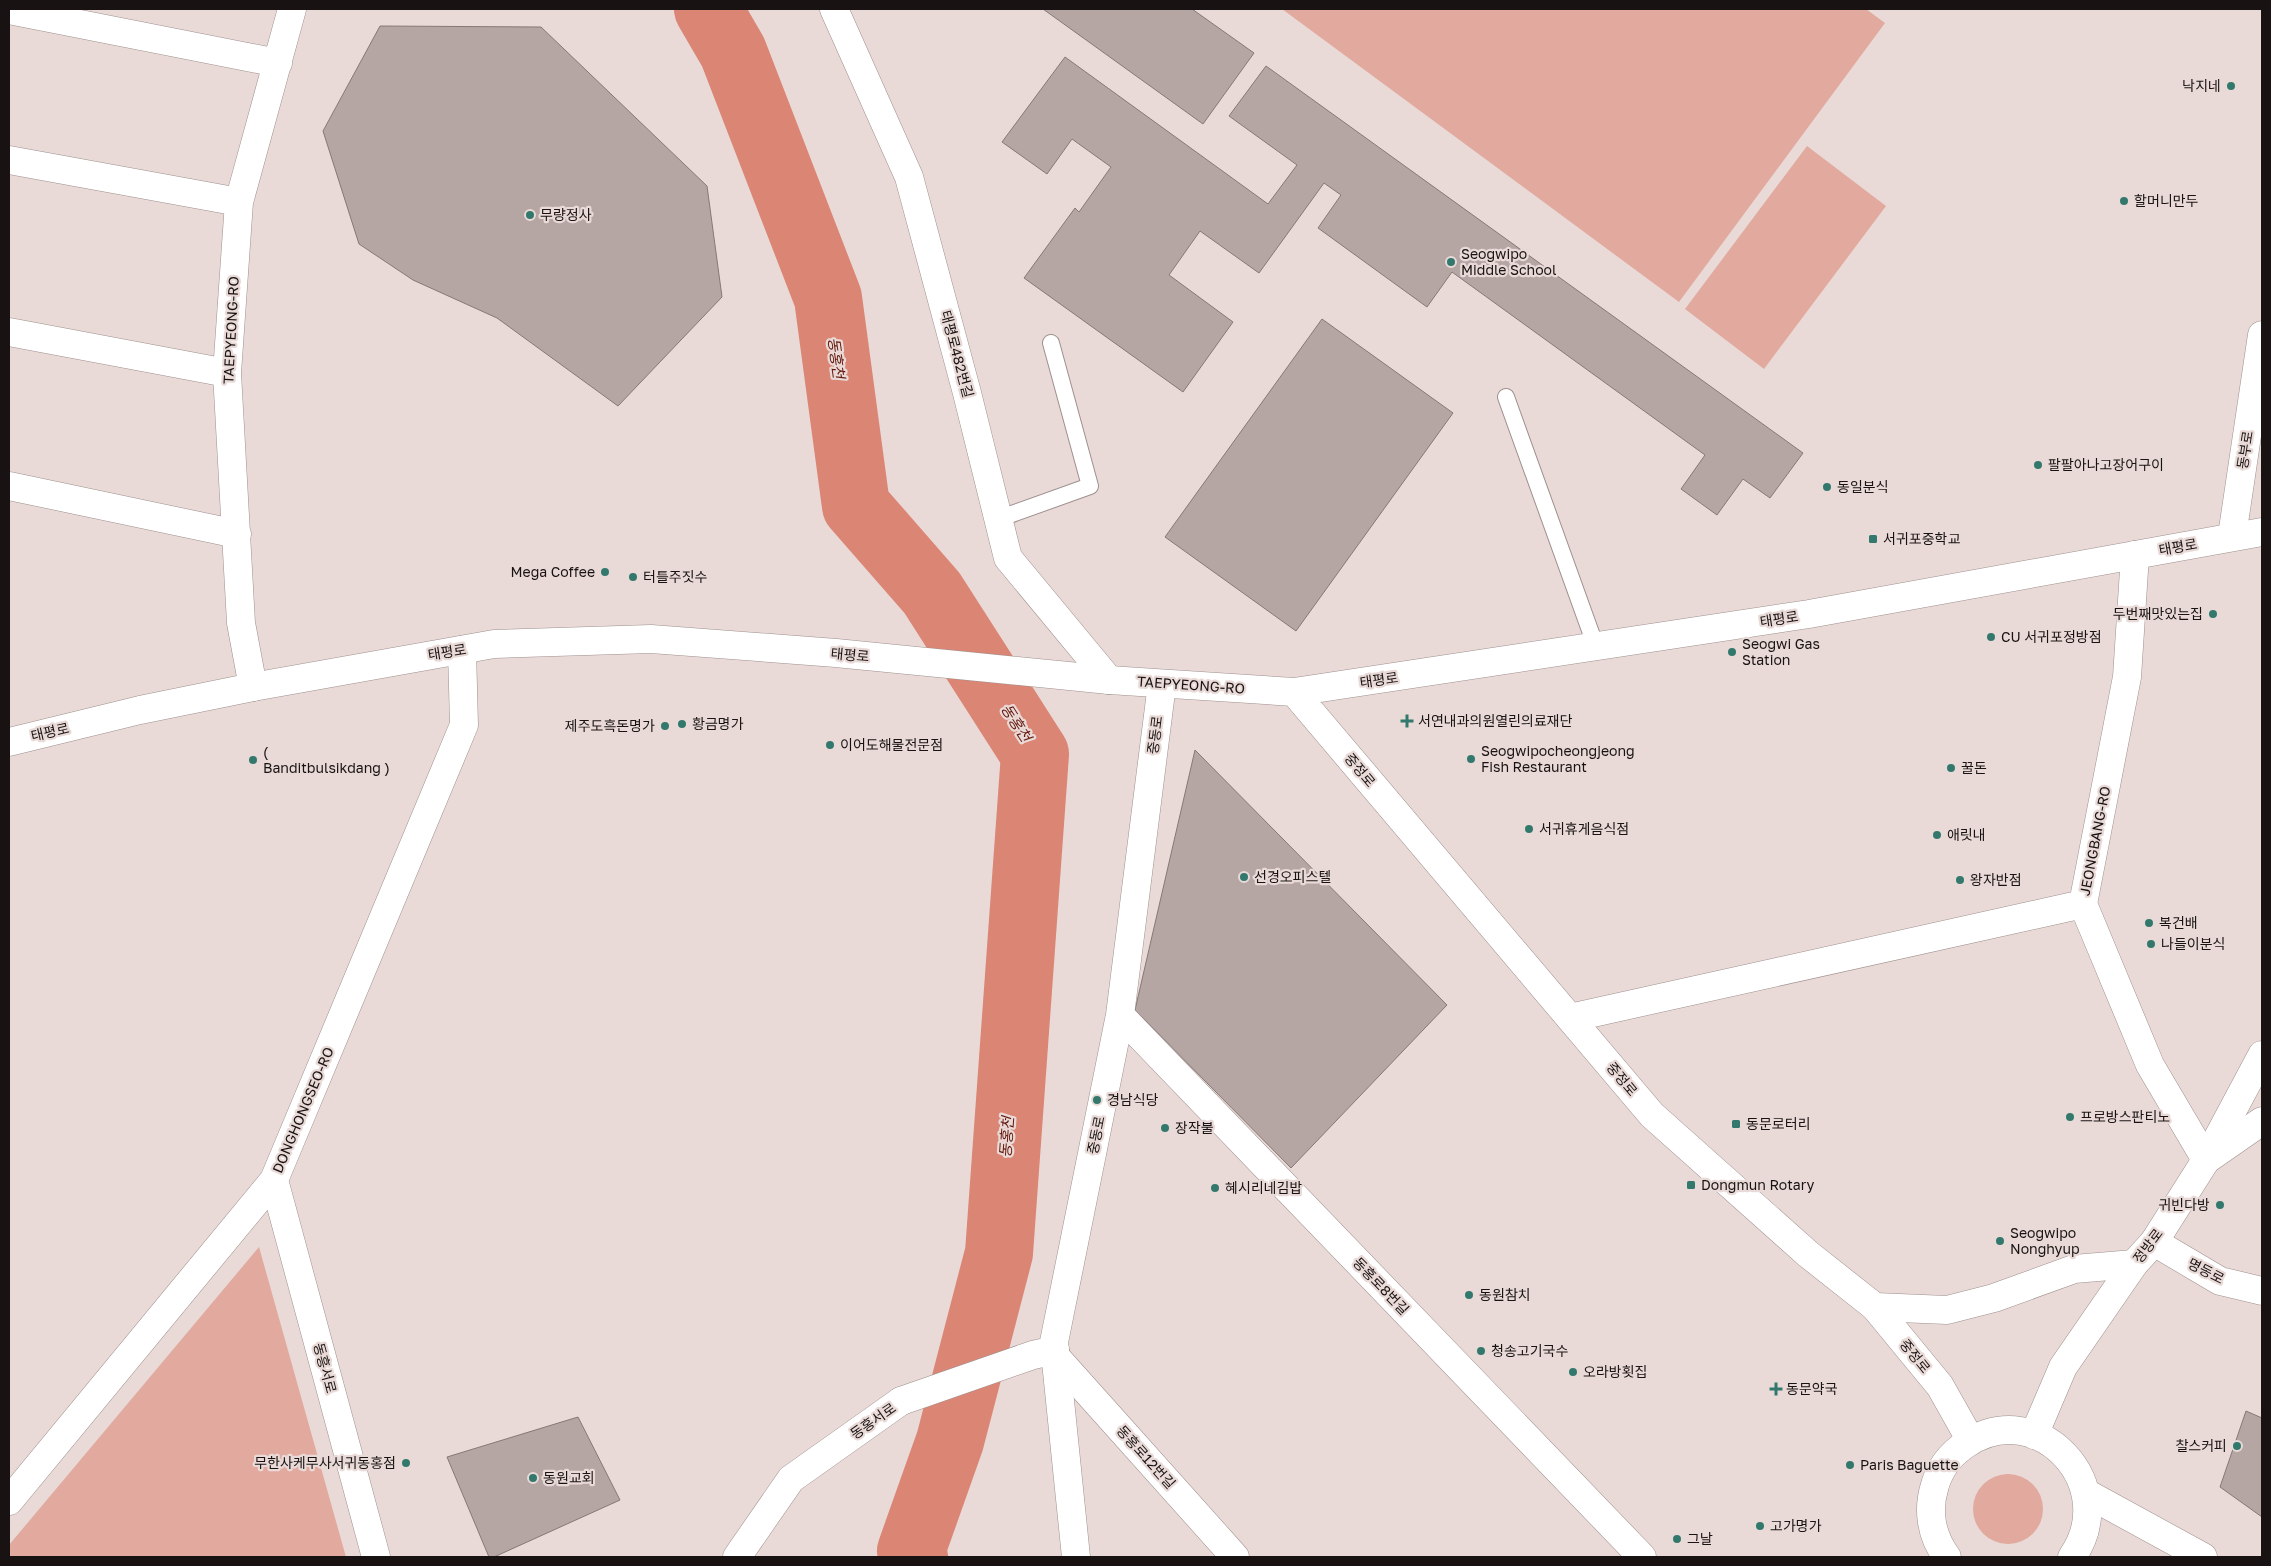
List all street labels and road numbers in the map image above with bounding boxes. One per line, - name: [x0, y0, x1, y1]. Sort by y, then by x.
- street label: TAEPYEONG-RO: [219, 276, 242, 384]
- street label: 태평로482번길: [938, 308, 977, 399]
- street label: 동부로: [2233, 429, 2256, 470]
- street label: 태평로: [2157, 535, 2199, 558]
- street label: 태평로: [1759, 607, 1799, 630]
- street label: 태평로: [427, 640, 467, 663]
- street label: 태평로: [830, 644, 870, 665]
- street label: 태평로: [1359, 668, 1399, 691]
- street label: TAEPYEONG-RO: [1137, 672, 1246, 697]
- street label: 중동로: [1144, 715, 1165, 755]
- street label: 태평로: [29, 719, 71, 744]
- street label: 중정로: [1341, 749, 1379, 790]
- street label: JEONGBANG-RO: [2076, 785, 2113, 897]
- street label: DONGHONGSEO-RO: [268, 1044, 337, 1175]
- street label: 중정로: [1603, 1058, 1641, 1099]
- street label: 중동로: [1083, 1114, 1108, 1155]
- street label: 정방로: [2129, 1225, 2166, 1266]
- street label: 동홍로8번길: [1350, 1254, 1413, 1318]
- street label: 명동로: [2185, 1254, 2227, 1287]
- street label: 중정로: [1897, 1335, 1934, 1376]
- street label: 동흥서로: [311, 1341, 340, 1395]
- street label: 동홍서로: [847, 1399, 899, 1442]
- street label: 동홍로12번길: [1114, 1422, 1179, 1492]

